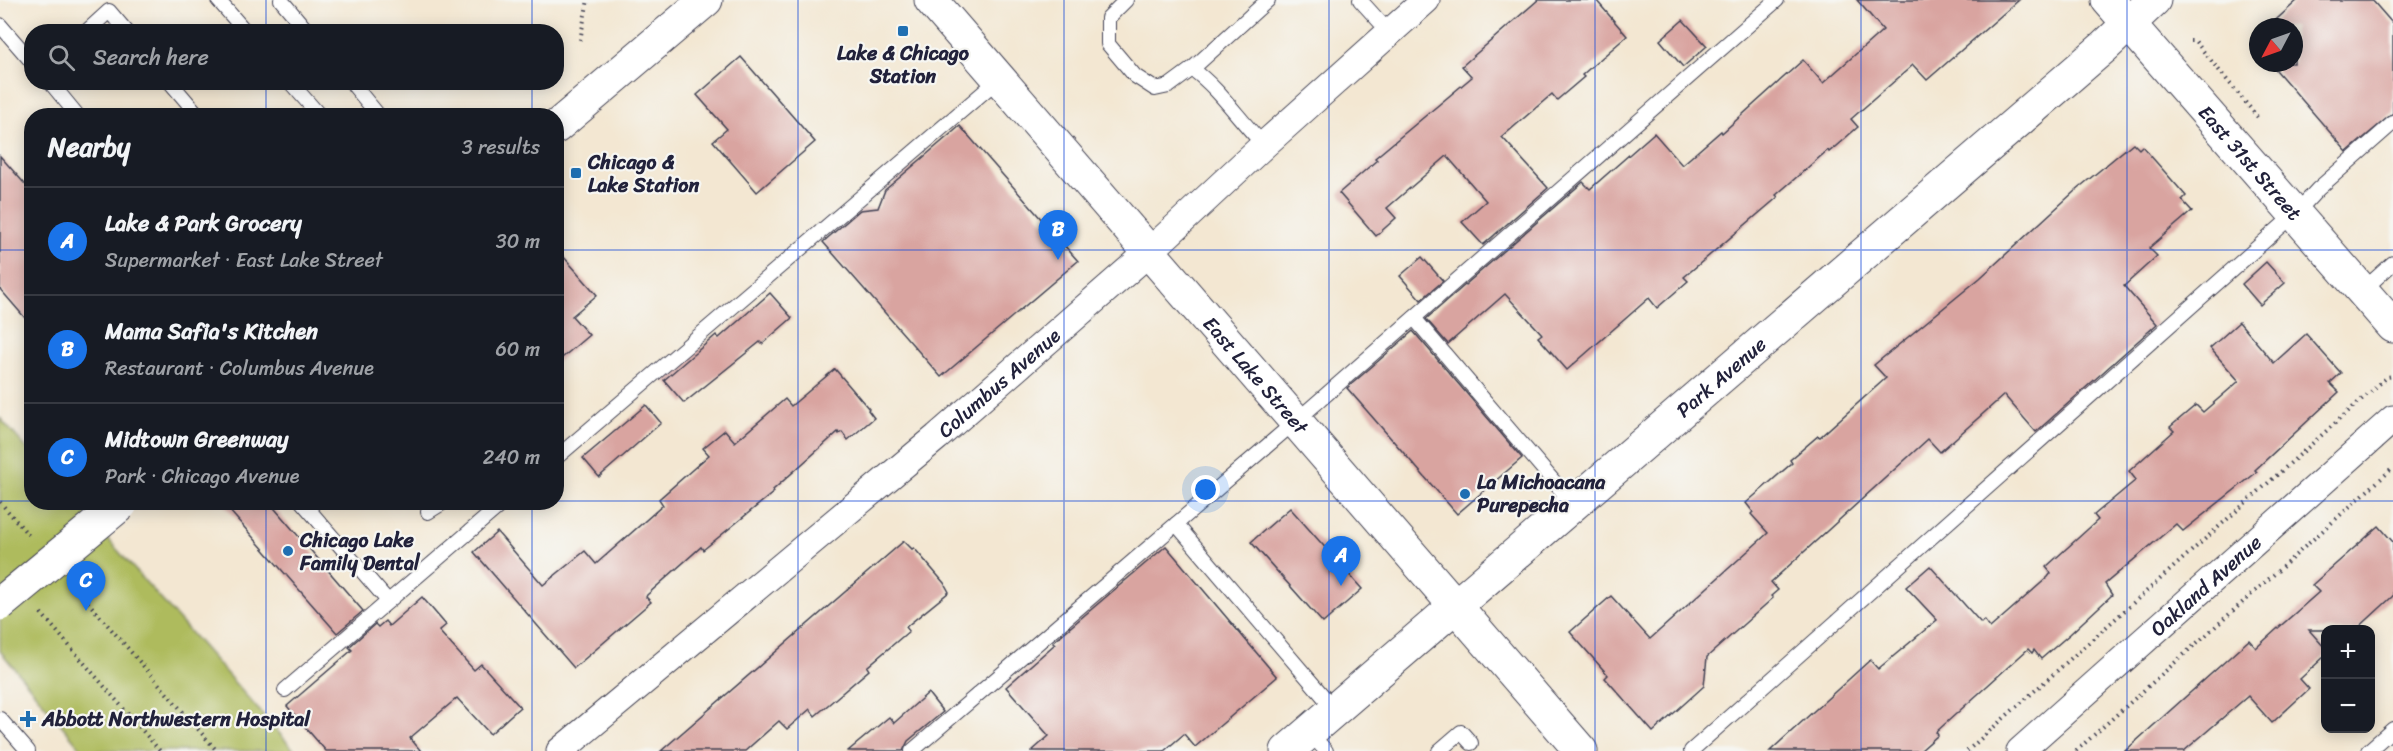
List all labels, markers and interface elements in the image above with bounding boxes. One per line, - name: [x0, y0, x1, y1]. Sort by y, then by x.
- north arrow: [2249, 18, 2303, 72]
- search box: [24, 24, 564, 90]
- marker: Lake & Chicago Station: [896, 24, 910, 38]
- place label: Lake & Chicago Station: [837, 36, 970, 94]
- text: Search here: [93, 38, 209, 77]
- icon: search: [45, 41, 78, 74]
- street label: East 31st Street: [2189, 97, 2311, 229]
- text: Nearby: [48, 124, 130, 170]
- text: 3 results: [462, 130, 540, 165]
- place label: Chicago & Lake Station: [587, 145, 699, 203]
- marker: Chicago & Lake Station: [569, 166, 583, 180]
- text: Lake & Park Grocery: [105, 204, 302, 243]
- pin: B: [1038, 210, 1078, 260]
- text: A: [61, 224, 74, 259]
- text: 30 m: [496, 224, 540, 259]
- text: Supermarket · East Lake Street: [105, 243, 383, 278]
- street label: East Lake Street: [1194, 308, 1317, 443]
- text: Mama Safia's Kitchen: [105, 312, 318, 351]
- street label: Columbus Avenue: [930, 319, 1069, 447]
- street label: Park Avenue: [1668, 328, 1775, 427]
- text: B: [61, 332, 74, 367]
- text: 60 m: [495, 332, 540, 367]
- text: Restaurant · Columbus Avenue: [105, 351, 374, 386]
- text: Midtown Greenway: [105, 420, 288, 459]
- text: C: [61, 440, 74, 475]
- text: 240 m: [483, 440, 540, 475]
- text: Park · Chicago Avenue: [105, 459, 299, 494]
- place label: La Michoacana Purepecha: [1477, 465, 1606, 523]
- your location: [1191, 475, 1220, 504]
- marker: La Michoacana Purepecha: [1458, 487, 1472, 501]
- place label: Chicago Lake Family Dental: [299, 523, 421, 581]
- street label: Oakland Avenue: [2142, 526, 2270, 645]
- pin: A: [1322, 536, 1360, 586]
- marker: Chicago Lake Family Dental: [281, 544, 295, 558]
- pin: C: [66, 562, 106, 611]
- map controls: [2321, 625, 2375, 733]
- button: +: [2321, 625, 2375, 679]
- button: −: [2321, 679, 2375, 733]
- place label: Abbott Northwestern Hospital: [41, 702, 311, 737]
- marker: Abbott Northwestern Hospital: [19, 710, 37, 728]

